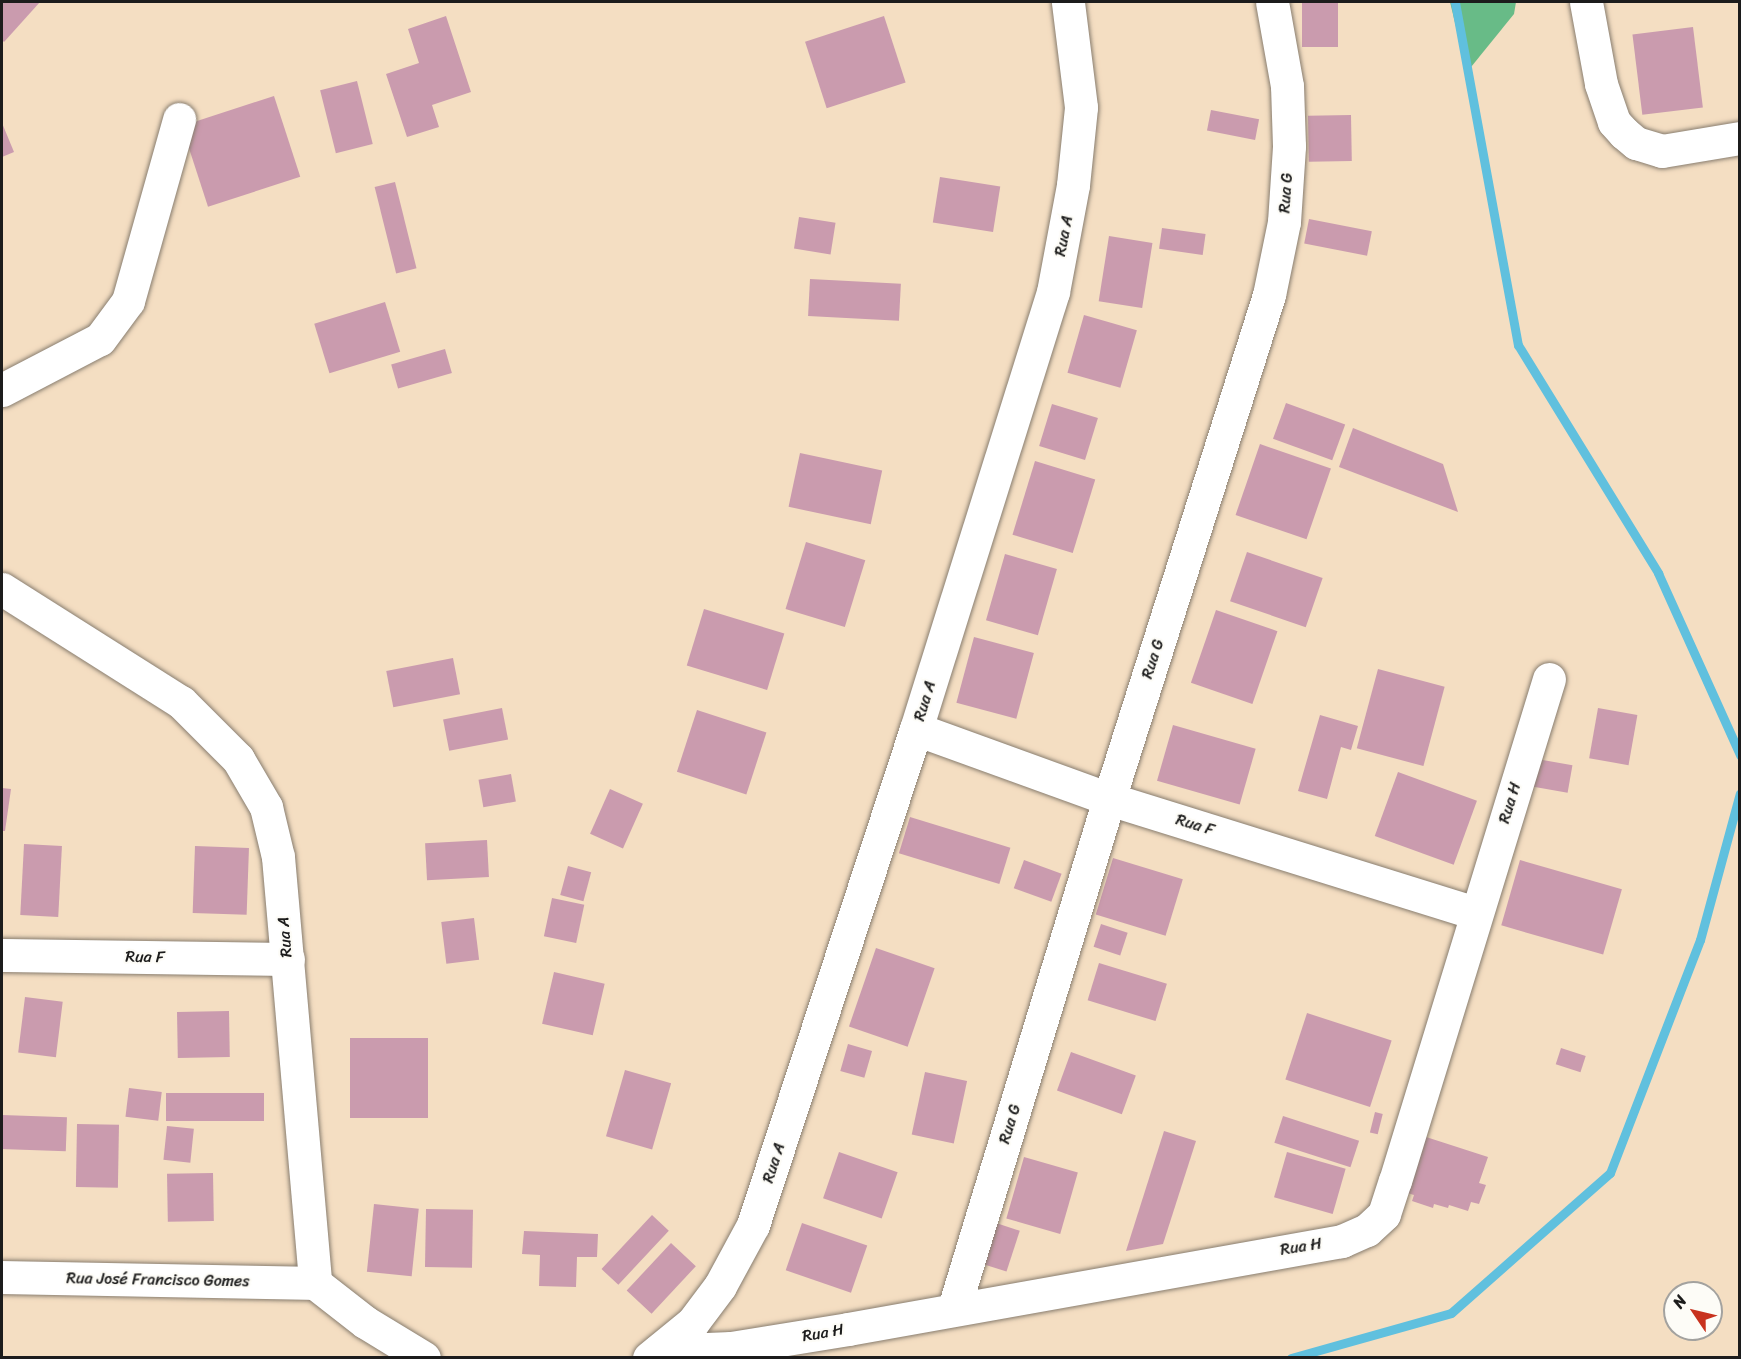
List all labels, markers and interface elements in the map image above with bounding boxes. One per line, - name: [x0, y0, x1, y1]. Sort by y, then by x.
- street label: Rua G: [1275, 172, 1297, 214]
- street label: Rua A: [1051, 214, 1077, 258]
- street label: Rua G: [1138, 637, 1168, 681]
- street label: Rua A: [910, 679, 940, 723]
- street label: Rua H: [1495, 780, 1525, 826]
- street label: Rua F: [1173, 810, 1217, 840]
- street label: Rua A: [274, 916, 296, 958]
- street label: Rua F: [125, 947, 165, 967]
- street label: Rua G: [995, 1102, 1025, 1146]
- street label: Rua A: [759, 1141, 789, 1185]
- street label: Rua H: [1279, 1234, 1323, 1260]
- street label: Rua José Francisco Gomes: [66, 1269, 250, 1291]
- north arrow: [1663, 1281, 1723, 1341]
- text: N: [1664, 1289, 1695, 1314]
- street label: Rua H: [801, 1320, 845, 1346]

